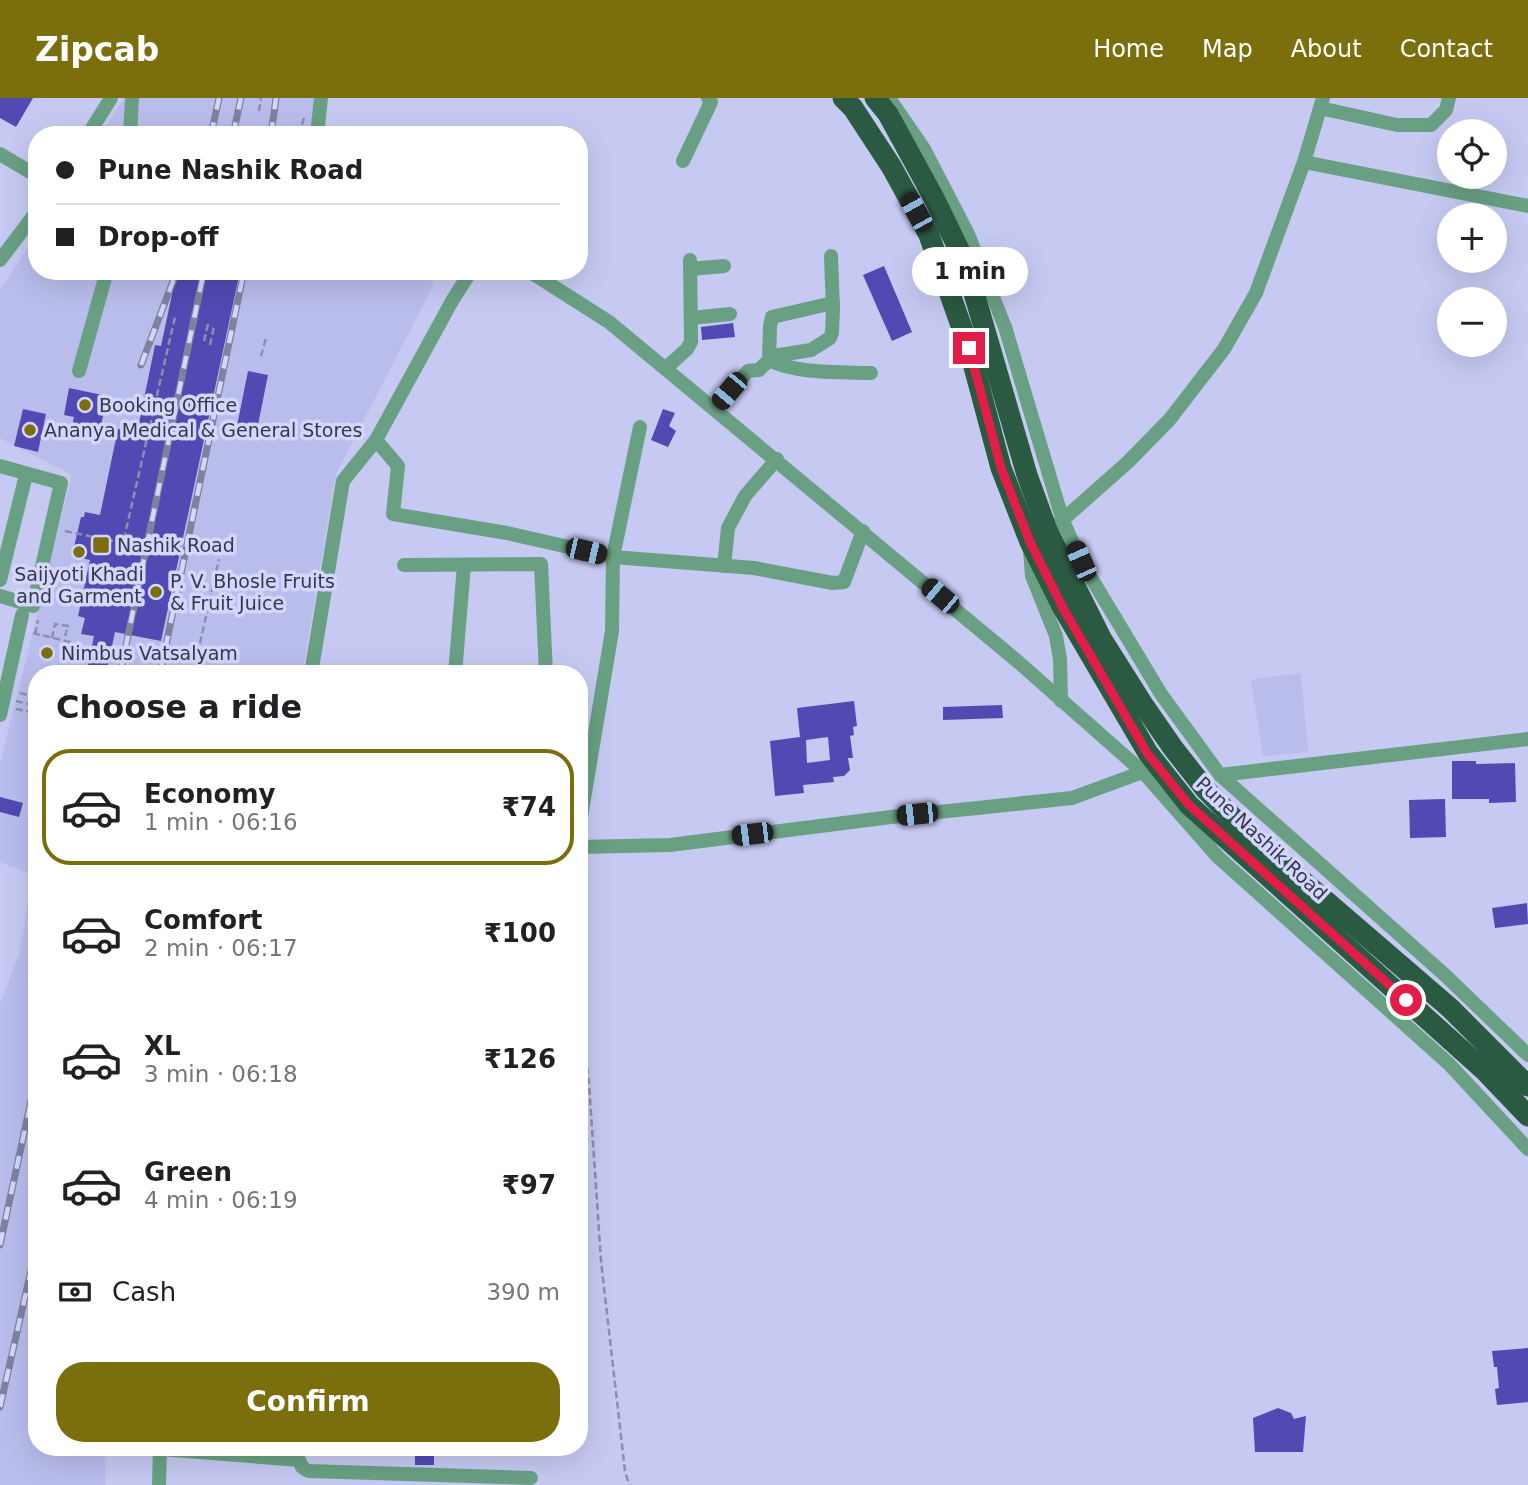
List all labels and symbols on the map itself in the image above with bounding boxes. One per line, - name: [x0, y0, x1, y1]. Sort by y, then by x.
- car: [897, 189, 936, 235]
- callout: 1 min: [911, 246, 1027, 296]
- route end: [953, 332, 985, 364]
- car: [708, 368, 751, 414]
- place label: Booking Office: [99, 394, 237, 416]
- marker: Booking Office: [77, 397, 93, 413]
- place label: Ananya Medical & General Stores: [44, 419, 362, 441]
- marker: Ananya Medical & General Stores: [22, 422, 38, 438]
- place label: Nashik Road: [117, 534, 235, 556]
- marker: Nashik Road: [91, 535, 111, 555]
- car: [564, 536, 609, 566]
- car: [1063, 538, 1100, 584]
- marker: Saijyoti Khadi and Garment: [71, 544, 87, 560]
- place label: Saijyoti Khadi and Garment: [14, 563, 144, 607]
- place label: P. V. Bhosle Fruits & Fruit Juice: [170, 570, 335, 614]
- car: [918, 574, 963, 618]
- marker: P. V. Bhosle Fruits & Fruit Juice: [148, 584, 164, 600]
- place label: Nimbus Vatsalyam: [61, 642, 238, 664]
- marker: Nimbus Vatsalyam: [39, 645, 55, 661]
- street label: Pune Nashik Road: [1192, 772, 1332, 904]
- car: [896, 801, 939, 827]
- car: [730, 821, 775, 847]
- route start: [1390, 984, 1422, 1016]

